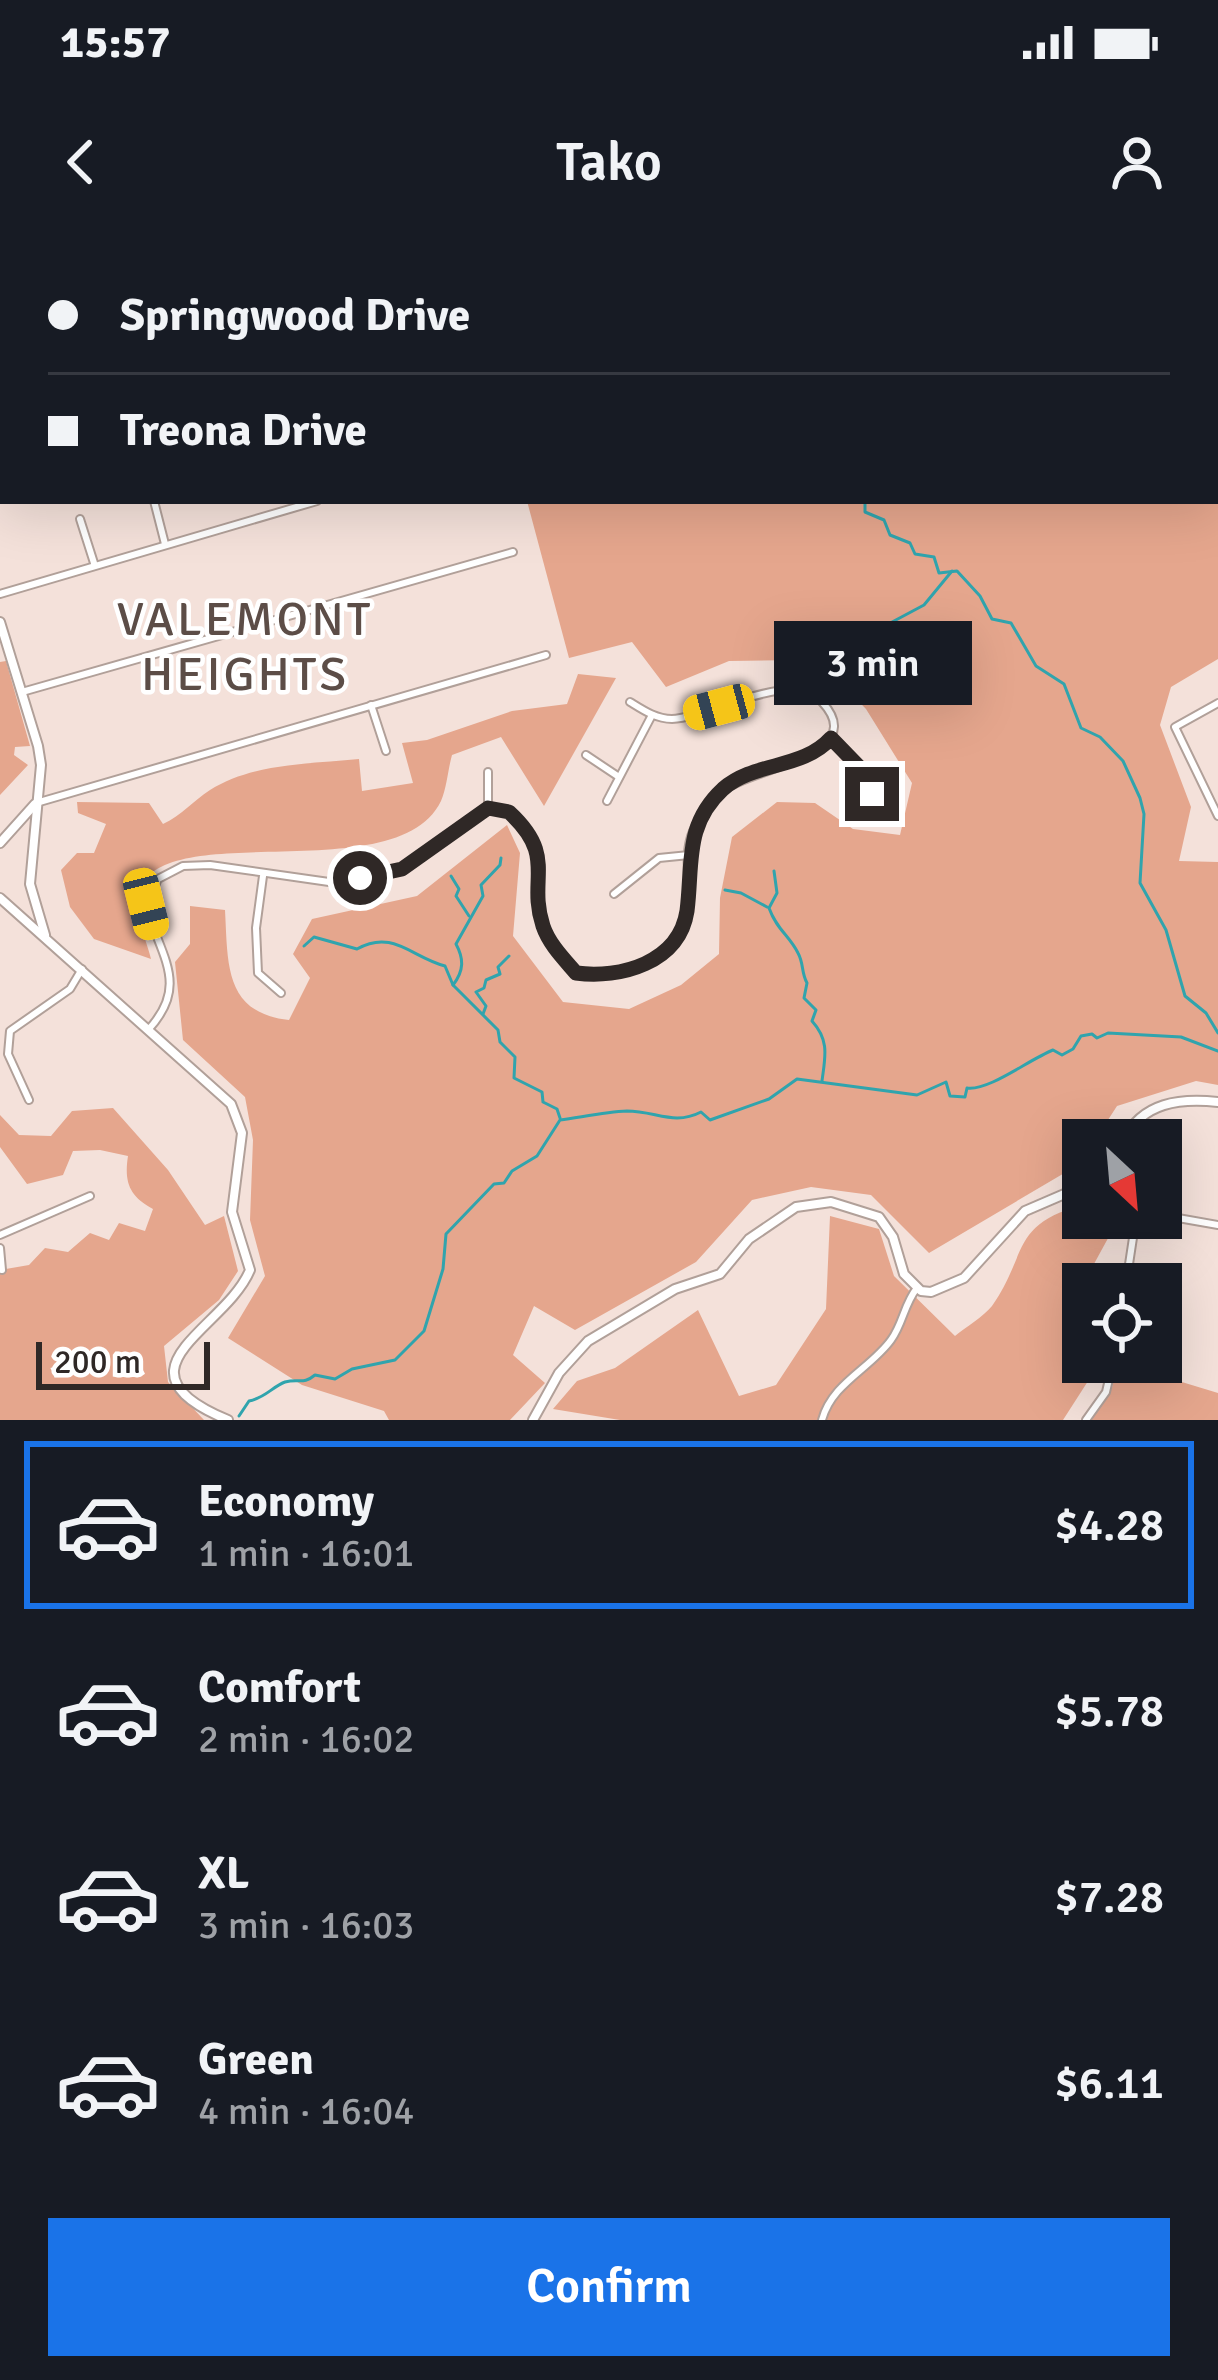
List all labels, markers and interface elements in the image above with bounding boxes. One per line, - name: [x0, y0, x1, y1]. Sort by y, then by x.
- text: 15:57: [60, 15, 170, 70]
- icon: back: [48, 129, 114, 195]
- text: Tako: [556, 129, 662, 196]
- icon: person: [1104, 129, 1170, 195]
- text: Springwood Drive: [120, 288, 470, 343]
- text: Treona Drive: [120, 403, 367, 458]
- district label: VALEMONT HEIGHTS: [117, 590, 373, 704]
- callout: 3 min: [773, 620, 971, 704]
- text: 3 min: [826, 639, 920, 687]
- car: [680, 680, 758, 734]
- route end: [845, 767, 899, 821]
- route start: [333, 851, 387, 905]
- car: [120, 865, 172, 943]
- north arrow: [1062, 1119, 1182, 1239]
- map controls: [1062, 1119, 1182, 1383]
- button: locate: [1062, 1263, 1182, 1383]
- scale bar: [36, 1336, 210, 1389]
- text: 200 m: [54, 1342, 141, 1383]
- icon: car: [54, 1471, 162, 1579]
- text: Economy: [198, 1474, 374, 1529]
- text: $4.28: [1054, 1498, 1164, 1553]
- text: 1 min · 16:01: [198, 1529, 414, 1577]
- icon: car: [54, 1657, 162, 1765]
- text: Comfort: [198, 1660, 361, 1715]
- text: $5.78: [1054, 1684, 1164, 1739]
- text: 2 min · 16:02: [198, 1715, 414, 1763]
- icon: car: [54, 1843, 162, 1951]
- text: XL: [198, 1846, 249, 1901]
- text: $7.28: [1054, 1870, 1164, 1925]
- text: 3 min · 16:03: [198, 1901, 414, 1949]
- icon: car: [54, 2029, 162, 2137]
- text: Green: [198, 2032, 314, 2087]
- text: $6.11: [1054, 2056, 1164, 2111]
- text: 4 min · 16:04: [198, 2087, 414, 2135]
- button: Confirm: [48, 2218, 1170, 2356]

